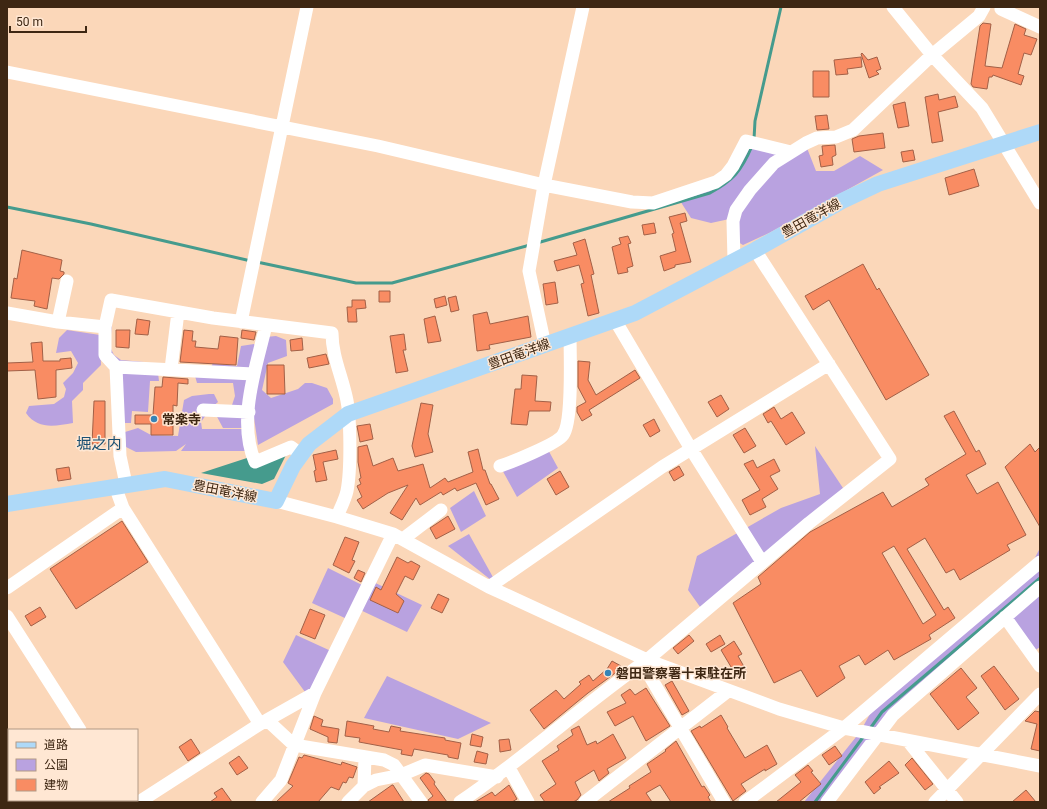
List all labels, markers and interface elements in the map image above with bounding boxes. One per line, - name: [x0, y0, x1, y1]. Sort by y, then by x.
- scale bar: [10, 8, 86, 34]
- text: 50 m: [16, 15, 43, 29]
- street label: 豊田竜洋線: [779, 196, 843, 240]
- street label: 豊田竜洋線: [486, 336, 552, 372]
- place label: 常楽寺: [162, 412, 201, 427]
- marker: 常楽寺: [149, 414, 159, 424]
- district label: 堀之内: [76, 435, 122, 453]
- street label: 豊田竜洋線: [192, 477, 258, 505]
- place label: 磐田警察署十束駐在所: [616, 666, 746, 681]
- marker: 磐田警察署十束駐在所: [603, 668, 613, 678]
- legend: [8, 729, 138, 801]
- text: 道路: [44, 738, 68, 752]
- text: 公園: [44, 758, 68, 772]
- text: 建物: [44, 778, 68, 792]

